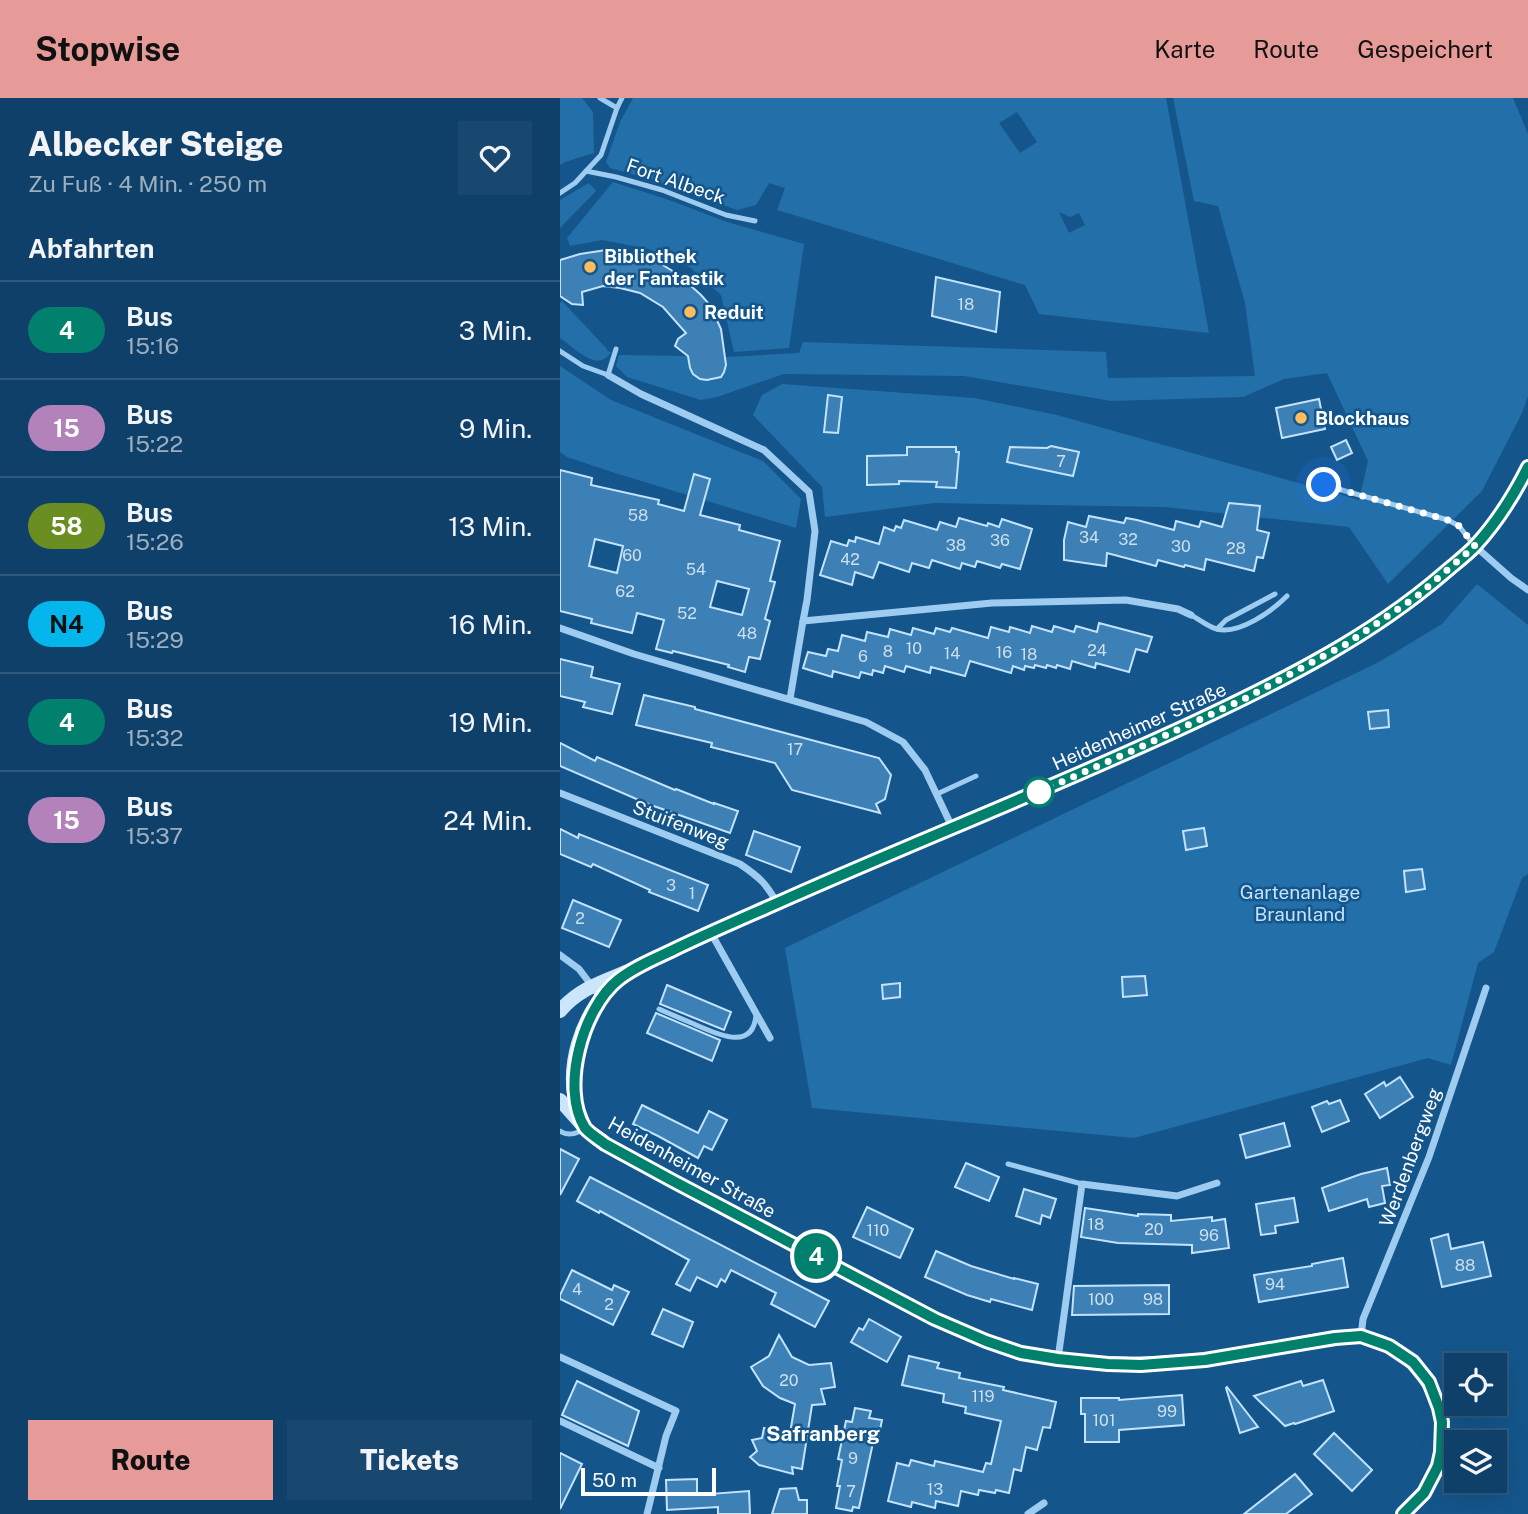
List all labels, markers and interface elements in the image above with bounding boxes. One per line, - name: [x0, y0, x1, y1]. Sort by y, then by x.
- text: Stopwise: [35, 30, 180, 68]
- text: Karte: [1154, 35, 1215, 63]
- text: Route: [1253, 35, 1319, 63]
- text: Gespeichert: [1357, 35, 1493, 63]
- button: heart: [458, 121, 532, 195]
- text: Albecker Steige: [28, 125, 284, 163]
- street label: Fort Albeck: [624, 154, 729, 208]
- text: Zu Fuß · 4 Min. · 250 m: [28, 170, 267, 197]
- text: Abfahrten: [28, 233, 154, 264]
- place label: Bibliothek der Fantastik: [604, 245, 724, 289]
- marker: Bibliothek der Fantastik: [582, 259, 598, 275]
- house number: 18: [958, 295, 974, 314]
- text: Bus: [126, 301, 173, 332]
- place label: Reduit: [704, 301, 764, 323]
- marker: Reduit: [682, 304, 698, 320]
- text: 3 Min.: [459, 315, 532, 346]
- text: 4: [59, 316, 74, 344]
- text: 15:16: [126, 332, 179, 359]
- text: Bus: [126, 399, 173, 430]
- place label: Blockhaus: [1315, 407, 1409, 429]
- marker: Blockhaus: [1293, 410, 1309, 426]
- text: 9 Min.: [459, 413, 532, 444]
- text: 15: [53, 414, 80, 442]
- text: 15:22: [126, 430, 183, 457]
- house number: 7: [1056, 452, 1066, 471]
- your location: [1306, 467, 1341, 502]
- text: Bus: [126, 497, 173, 528]
- house number: 58: [628, 506, 648, 525]
- text: 13 Min.: [448, 511, 532, 542]
- text: 58: [50, 512, 83, 540]
- text: 15:26: [126, 528, 184, 555]
- house number: 34: [1079, 528, 1099, 547]
- house number: 32: [1118, 530, 1138, 549]
- house number: 36: [990, 531, 1010, 550]
- house number: 38: [946, 536, 966, 555]
- house number: 30: [1171, 537, 1191, 556]
- house number: 28: [1226, 539, 1246, 558]
- house number: 60: [622, 546, 642, 565]
- house number: 42: [840, 550, 860, 569]
- house number: 54: [686, 560, 706, 579]
- house number: 62: [615, 582, 635, 601]
- text: Bus: [126, 595, 173, 626]
- house number: 52: [677, 604, 697, 623]
- text: 16 Min.: [448, 609, 532, 640]
- text: N4: [49, 610, 84, 638]
- house number: 48: [737, 624, 757, 643]
- text: 15:29: [126, 626, 184, 653]
- house number: 10: [906, 639, 922, 658]
- house number: 24: [1087, 641, 1107, 660]
- house number: 8: [883, 642, 893, 661]
- house number: 16: [996, 643, 1012, 662]
- house number: 14: [944, 644, 960, 663]
- house number: 18: [1021, 645, 1037, 664]
- house number: 6: [858, 647, 868, 666]
- street label: Heidenheimer Straße: [1049, 678, 1229, 774]
- text: Bus: [126, 693, 173, 724]
- text: 19 Min.: [448, 707, 532, 738]
- text: 4: [59, 708, 74, 736]
- text: 15:32: [126, 724, 183, 751]
- house number: 17: [787, 740, 803, 759]
- unlabelled marker: [1024, 777, 1054, 807]
- text: Bus: [126, 791, 173, 822]
- street label: Stuifenweg: [630, 796, 732, 853]
- text: 24 Min.: [443, 805, 532, 836]
- text: 15: [53, 806, 80, 834]
- text: 15:37: [126, 822, 183, 849]
- house number: 3: [666, 876, 676, 895]
- park label: Gartenanlage Braunland: [1240, 881, 1360, 925]
- house number: 1: [689, 884, 695, 903]
- house number: 2: [575, 909, 585, 928]
- street label: Werdenbergweg: [1375, 1084, 1445, 1230]
- street label: Heidenheimer Straße: [604, 1112, 780, 1222]
- house number: 18: [1088, 1215, 1104, 1234]
- house number: 20: [1144, 1220, 1164, 1239]
- house number: 110: [867, 1221, 890, 1240]
- house number: 96: [1199, 1226, 1219, 1245]
- line badge: 4: [793, 1233, 839, 1279]
- text: 4: [808, 1242, 824, 1270]
- house number: 88: [1455, 1256, 1475, 1275]
- house number: 94: [1265, 1275, 1285, 1294]
- house number: 4: [572, 1280, 582, 1299]
- house number: 100: [1088, 1290, 1114, 1309]
- house number: 98: [1143, 1290, 1163, 1309]
- house number: 2: [604, 1295, 614, 1314]
- map controls: [1444, 1353, 1507, 1493]
- button: locate: [1444, 1353, 1507, 1416]
- house number: 20: [779, 1371, 799, 1390]
- house number: 119: [971, 1387, 995, 1406]
- house number: 99: [1157, 1402, 1177, 1421]
- house number: 101: [1093, 1411, 1115, 1430]
- button: Route: [28, 1420, 273, 1500]
- button: Tickets: [287, 1420, 532, 1500]
- district label: Safranberg: [766, 1421, 880, 1446]
- button: layers: [1444, 1430, 1507, 1493]
- house number: 9: [848, 1449, 858, 1468]
- scale bar: [581, 1465, 716, 1497]
- text: 50 m: [592, 1469, 637, 1491]
- house number: 13: [927, 1480, 943, 1499]
- house number: 7: [846, 1482, 856, 1501]

